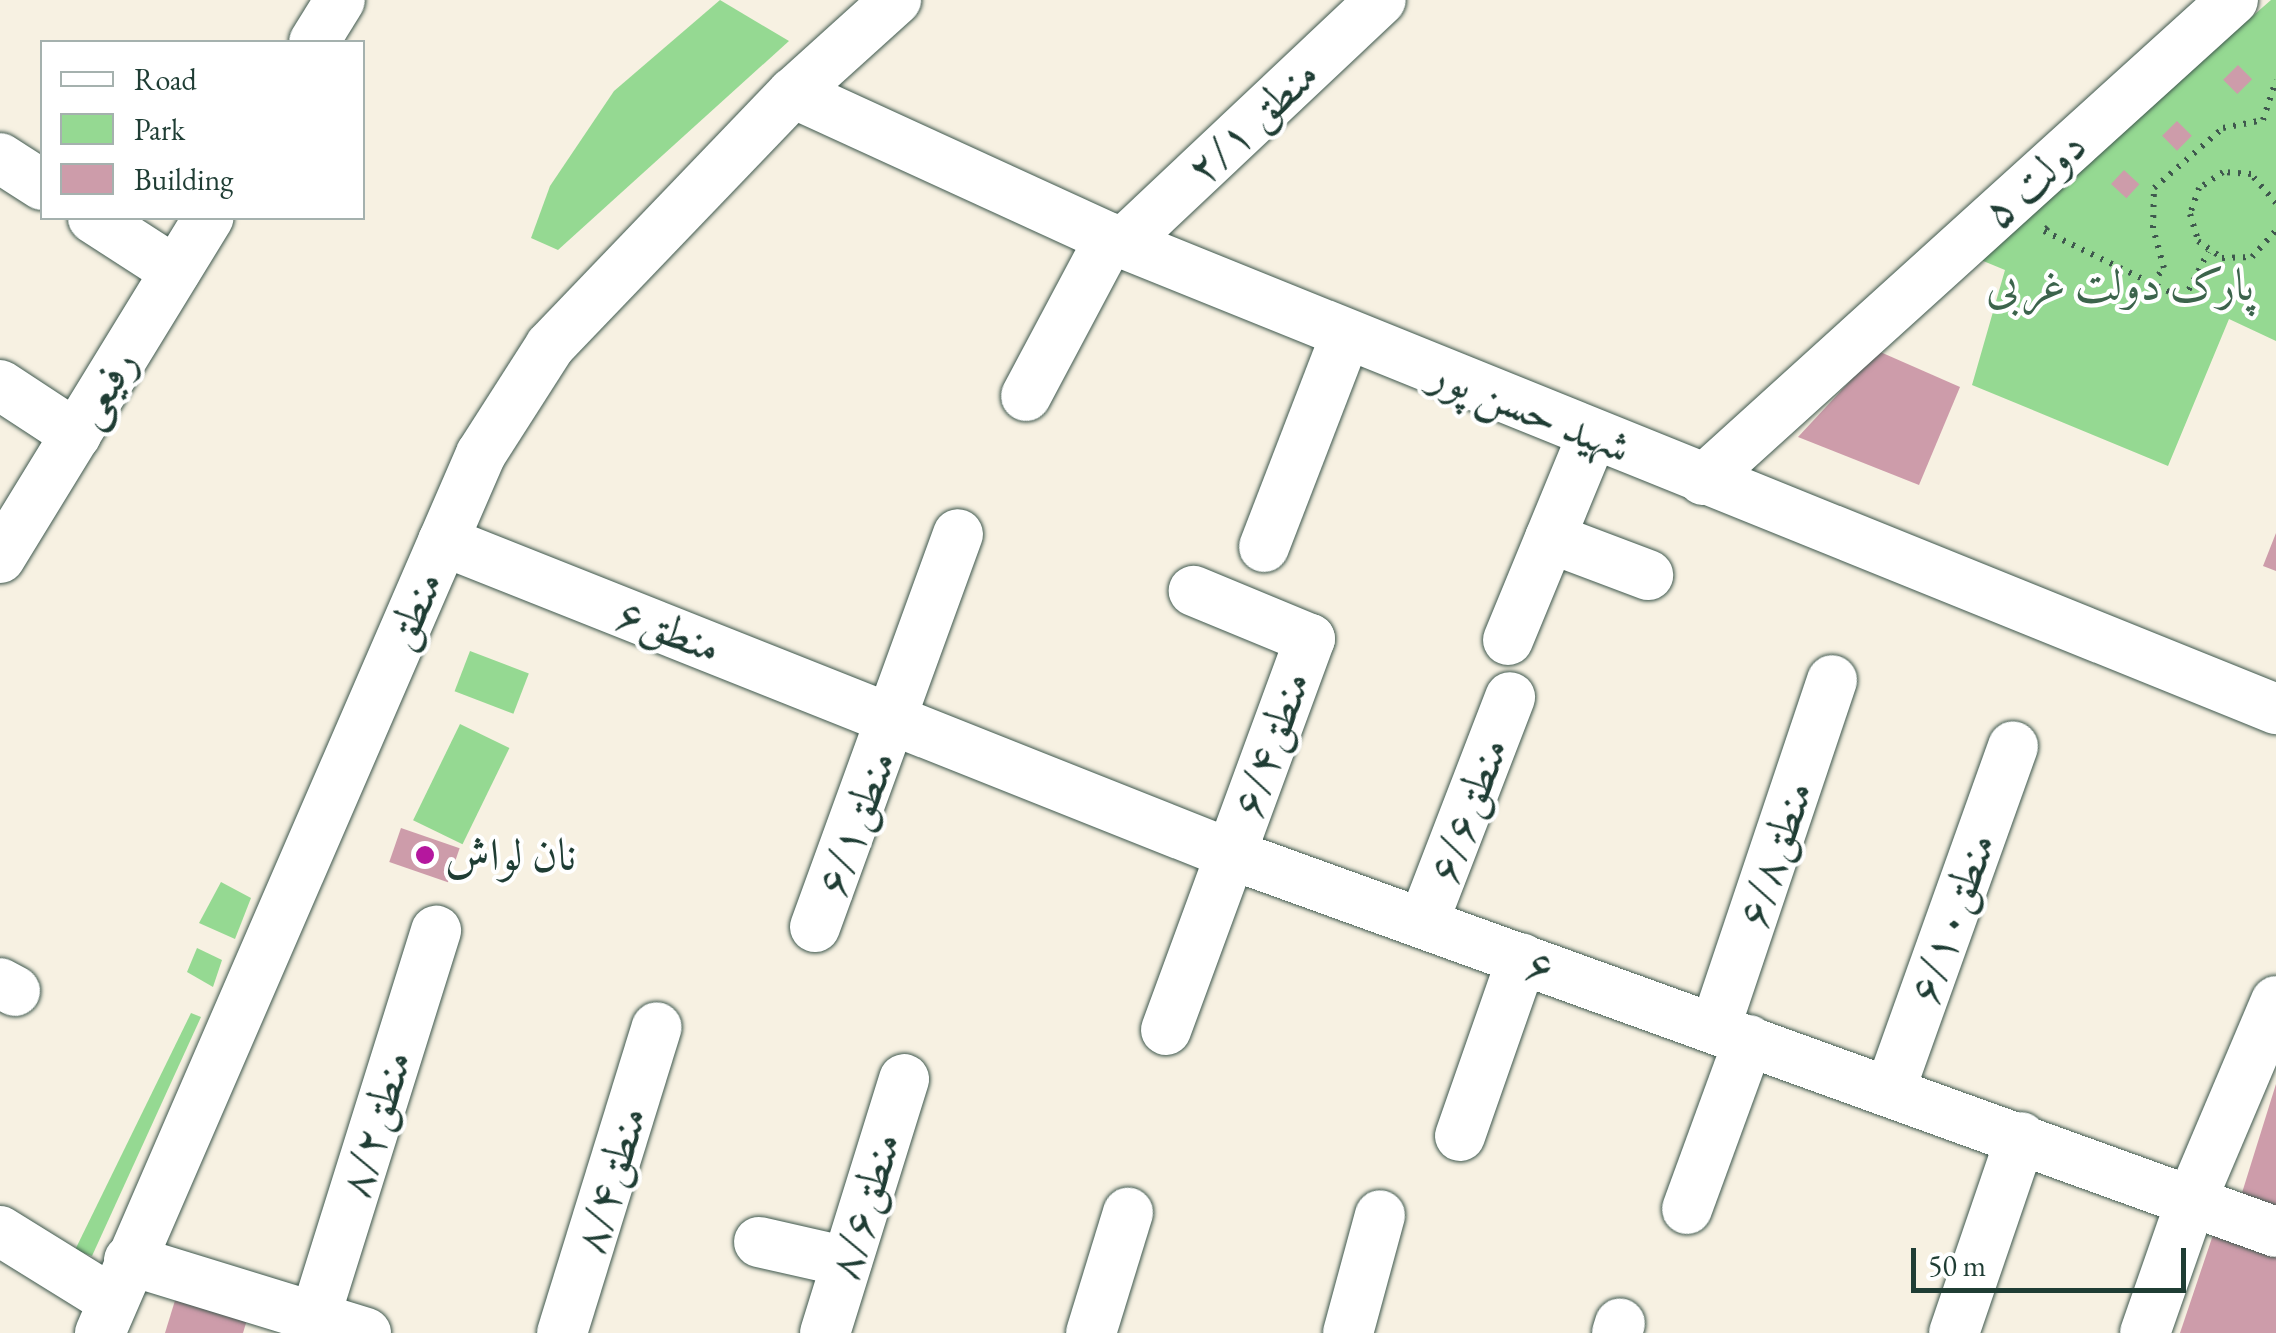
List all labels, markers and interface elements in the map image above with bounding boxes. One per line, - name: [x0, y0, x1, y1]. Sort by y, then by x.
- legend: [40, 40, 365, 220]
- street label: منطق ۲/۱: [1175, 47, 1329, 195]
- text: Road: [134, 60, 197, 99]
- text: Park: [134, 110, 185, 149]
- street label: ۵ دولت: [1971, 118, 2097, 240]
- text: Building: [134, 160, 233, 199]
- park label: پارک دولت غربی: [1986, 258, 2254, 312]
- street label: رفیعی: [60, 339, 148, 437]
- street label: شهید حسن پور: [1423, 345, 1639, 475]
- street label: منطق: [372, 562, 454, 658]
- street label: منطق۶: [609, 586, 729, 674]
- street label: منطق۶/۴: [1219, 664, 1321, 824]
- street label: منطق۶/۶: [1415, 730, 1519, 890]
- street label: منطق۶/۱: [803, 743, 907, 903]
- street label: منطق۶/۸: [1724, 774, 1824, 934]
- street label: منطق۶/۱۰: [1895, 825, 2007, 1011]
- place label: نان لواش: [445, 828, 576, 882]
- marker: نان لواش: [414, 844, 436, 866]
- street label: ۶: [1519, 935, 1563, 995]
- street label: منطق۸/۲: [327, 1044, 423, 1204]
- street label: منطق۸/۴: [562, 1100, 658, 1260]
- street label: منطق۸/۶: [816, 1126, 912, 1286]
- scale bar: [1916, 1228, 2191, 1290]
- text: 50 m: [1928, 1246, 1986, 1285]

